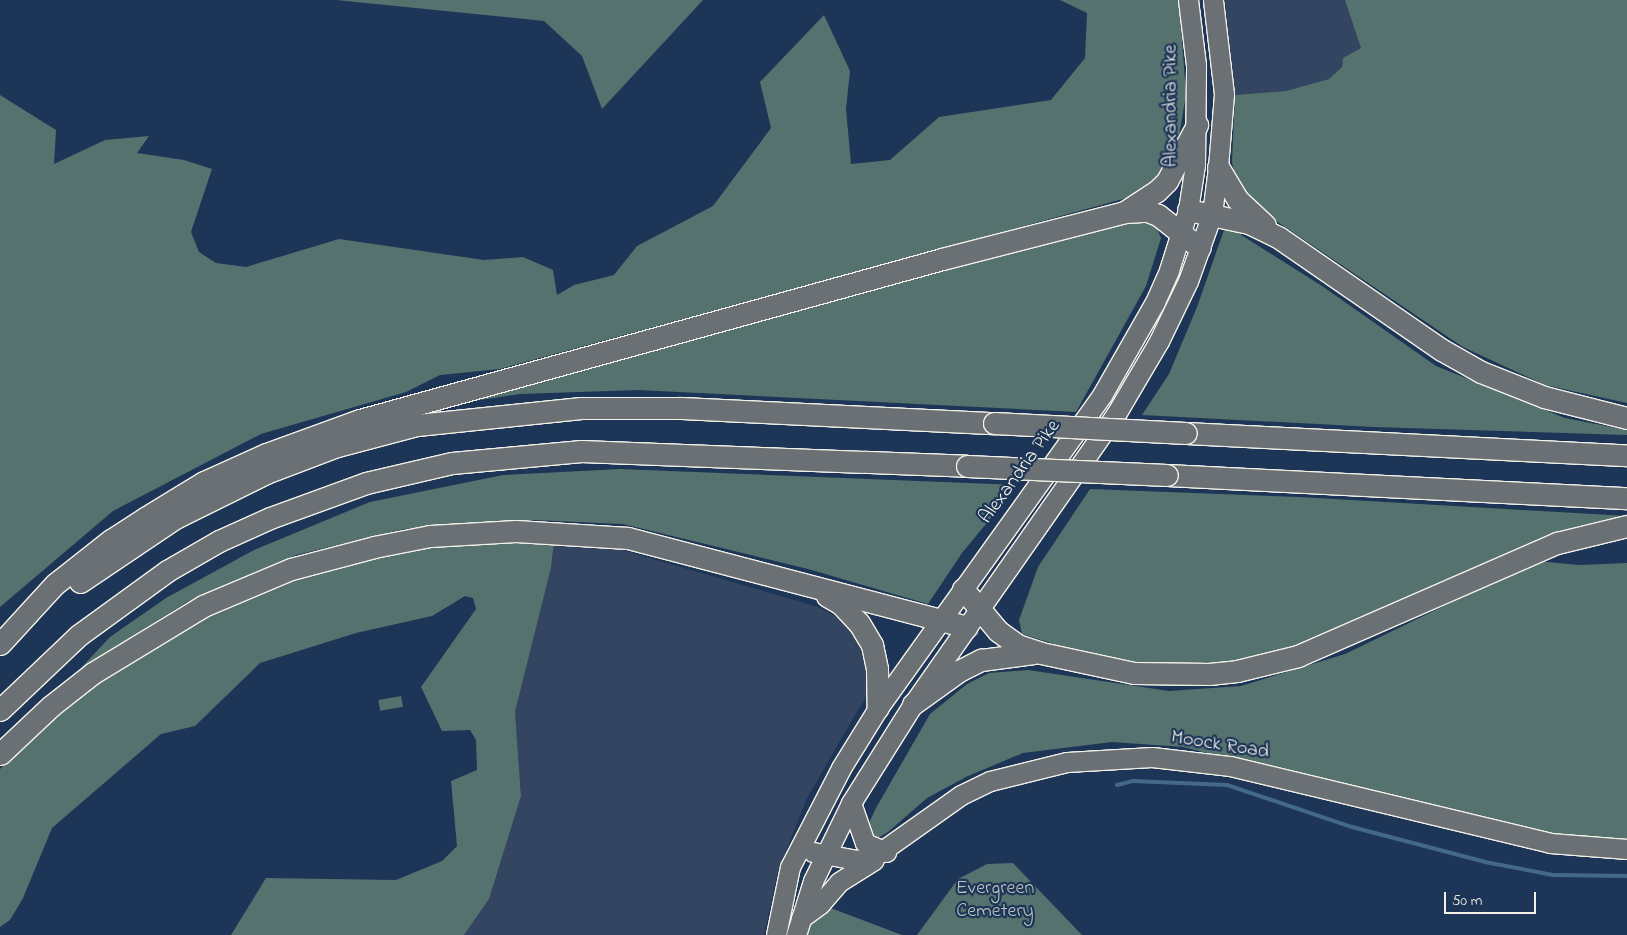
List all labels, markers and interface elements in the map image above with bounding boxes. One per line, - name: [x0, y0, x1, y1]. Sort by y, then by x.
- street label: Alexandria Pike: [1159, 45, 1183, 167]
- street label: Alexandria Pike: [974, 415, 1066, 529]
- street label: Moock Road: [1169, 725, 1271, 765]
- park label: Evergreen Cemetery: [956, 876, 1034, 923]
- scale bar: [1447, 882, 1540, 914]
- text: 50 m: [1452, 890, 1482, 912]

